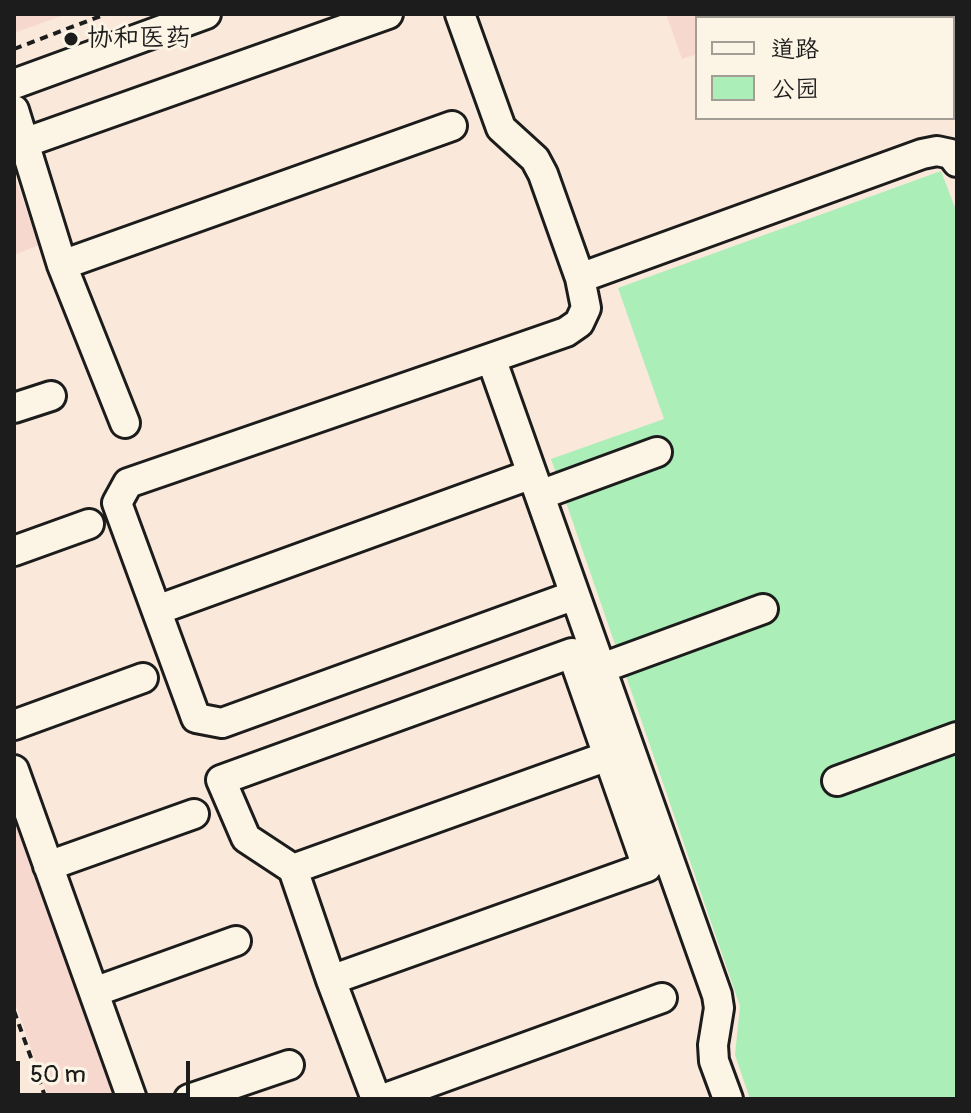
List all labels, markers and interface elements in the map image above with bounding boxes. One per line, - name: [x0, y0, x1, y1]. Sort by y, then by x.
- legend: [695, 16, 955, 120]
- place label: 协和医药: [87, 23, 191, 55]
- marker: 协和医药: [62, 30, 80, 48]
- text: 道路: [771, 35, 819, 64]
- text: 公园: [771, 75, 819, 104]
- scale bar: [20, 1045, 194, 1095]
- text: 50 m: [30, 1060, 86, 1089]

